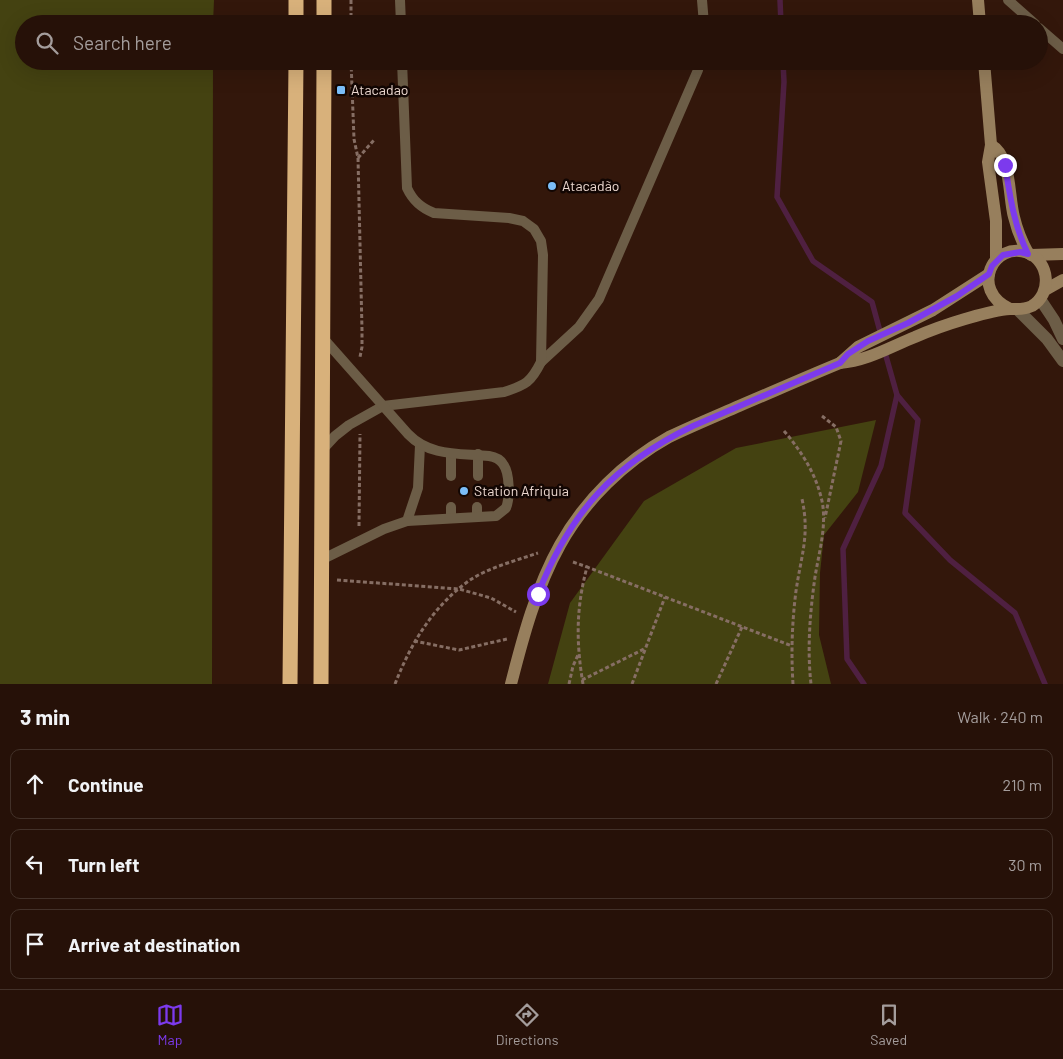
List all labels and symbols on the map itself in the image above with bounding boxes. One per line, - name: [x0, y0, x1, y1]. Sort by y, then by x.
- place label: Atacadao: [351, 81, 408, 98]
- marker: Atacadao: [335, 84, 347, 96]
- route end: [994, 154, 1017, 177]
- place label: Atacadão: [562, 177, 619, 194]
- marker: Atacadão: [546, 180, 558, 192]
- place label: Station Afriquia: [474, 482, 569, 499]
- marker: Station Afriquia: [458, 485, 470, 497]
- route start: [527, 583, 550, 606]

